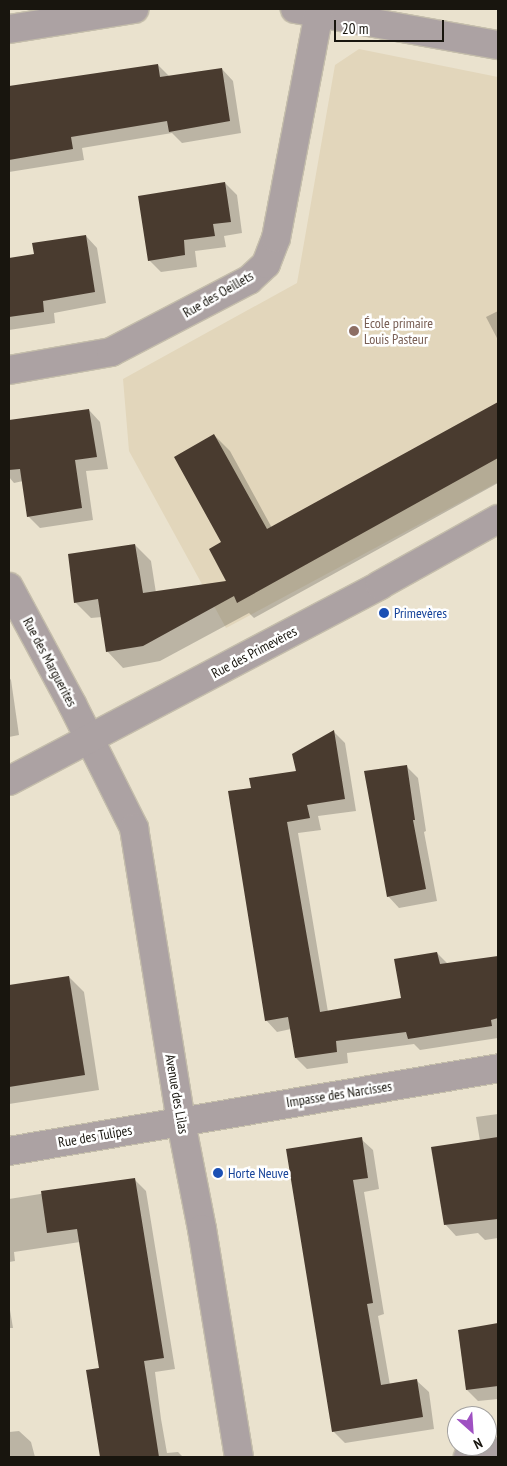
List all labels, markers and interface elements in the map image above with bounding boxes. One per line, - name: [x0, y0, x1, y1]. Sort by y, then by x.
- scale bar: [337, 10, 447, 42]
- text: 20 m: [342, 19, 368, 38]
- street label: Rue des Oeillets: [180, 267, 256, 321]
- place label: École primaire Louis Pasteur: [364, 315, 433, 348]
- marker: École primaire Louis Pasteur: [348, 325, 360, 337]
- place label: Primevères: [394, 605, 447, 621]
- marker: Primevères: [378, 607, 390, 619]
- street label: Rue des Marguerites: [19, 615, 81, 709]
- street label: Rue des Primevères: [209, 622, 299, 682]
- street label: Avenue des Lilas: [162, 1053, 192, 1135]
- street label: Impasse des Narcisses: [285, 1077, 393, 1111]
- street label: Rue des Tulipes: [57, 1121, 133, 1151]
- place label: Horte Neuve: [228, 1165, 289, 1181]
- marker: Horte Neuve: [212, 1167, 224, 1179]
- north arrow: [447, 1406, 497, 1456]
- text: N: [471, 1434, 485, 1453]

